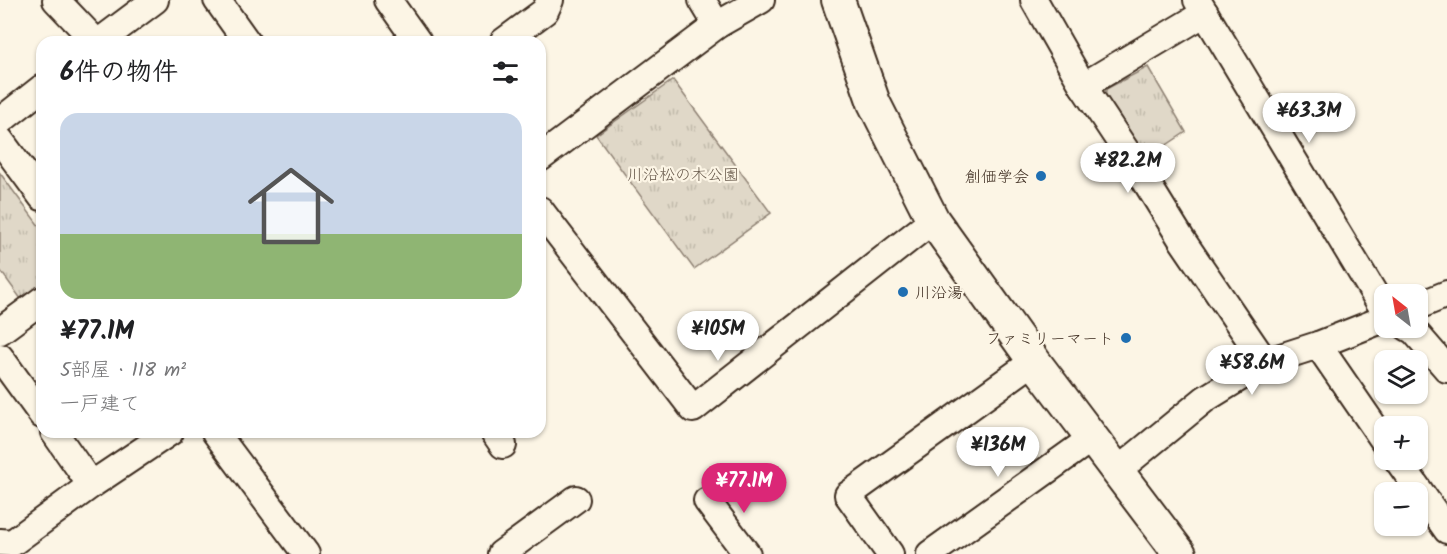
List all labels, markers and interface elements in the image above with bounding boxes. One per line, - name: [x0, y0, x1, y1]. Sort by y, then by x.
- text: 6件の物件: [60, 52, 178, 94]
- icon: filters: [489, 56, 522, 89]
- pin: ¥63.3M: [1260, 93, 1358, 144]
- text: ¥63.3M: [1277, 96, 1341, 128]
- pin: ¥82.2M: [1079, 143, 1177, 194]
- text: ¥82.2M: [1094, 146, 1162, 178]
- icon: home: [237, 152, 345, 260]
- park label: 川沿松の木公園: [627, 163, 739, 188]
- place label: 創価学会: [965, 165, 1029, 190]
- marker: 創価学会: [1034, 169, 1048, 183]
- place label: 川沿湯: [915, 281, 963, 306]
- north arrow: [1374, 284, 1428, 338]
- map controls: [1374, 284, 1428, 536]
- marker: 川沿湯: [896, 285, 910, 299]
- text: ¥77.1M: [60, 311, 134, 353]
- pin: ¥105M: [676, 311, 760, 362]
- text: ¥105M: [691, 314, 745, 346]
- place label: ファミリーマート: [986, 327, 1114, 352]
- marker: ファミリーマート: [1119, 331, 1133, 345]
- pin: ¥58.6M: [1203, 345, 1301, 396]
- text: ¥58.6M: [1220, 348, 1284, 380]
- button: layers: [1374, 350, 1428, 404]
- text: 5部屋 · 118 m²: [60, 355, 186, 387]
- text: 一戸建て: [60, 389, 140, 421]
- button: +: [1374, 416, 1428, 470]
- pin: ¥136M: [956, 427, 1040, 478]
- text: ¥136M: [970, 430, 1026, 462]
- pin: ¥77.1M: [695, 463, 793, 514]
- text: ¥77.1M: [715, 466, 773, 498]
- button: −: [1374, 482, 1428, 536]

